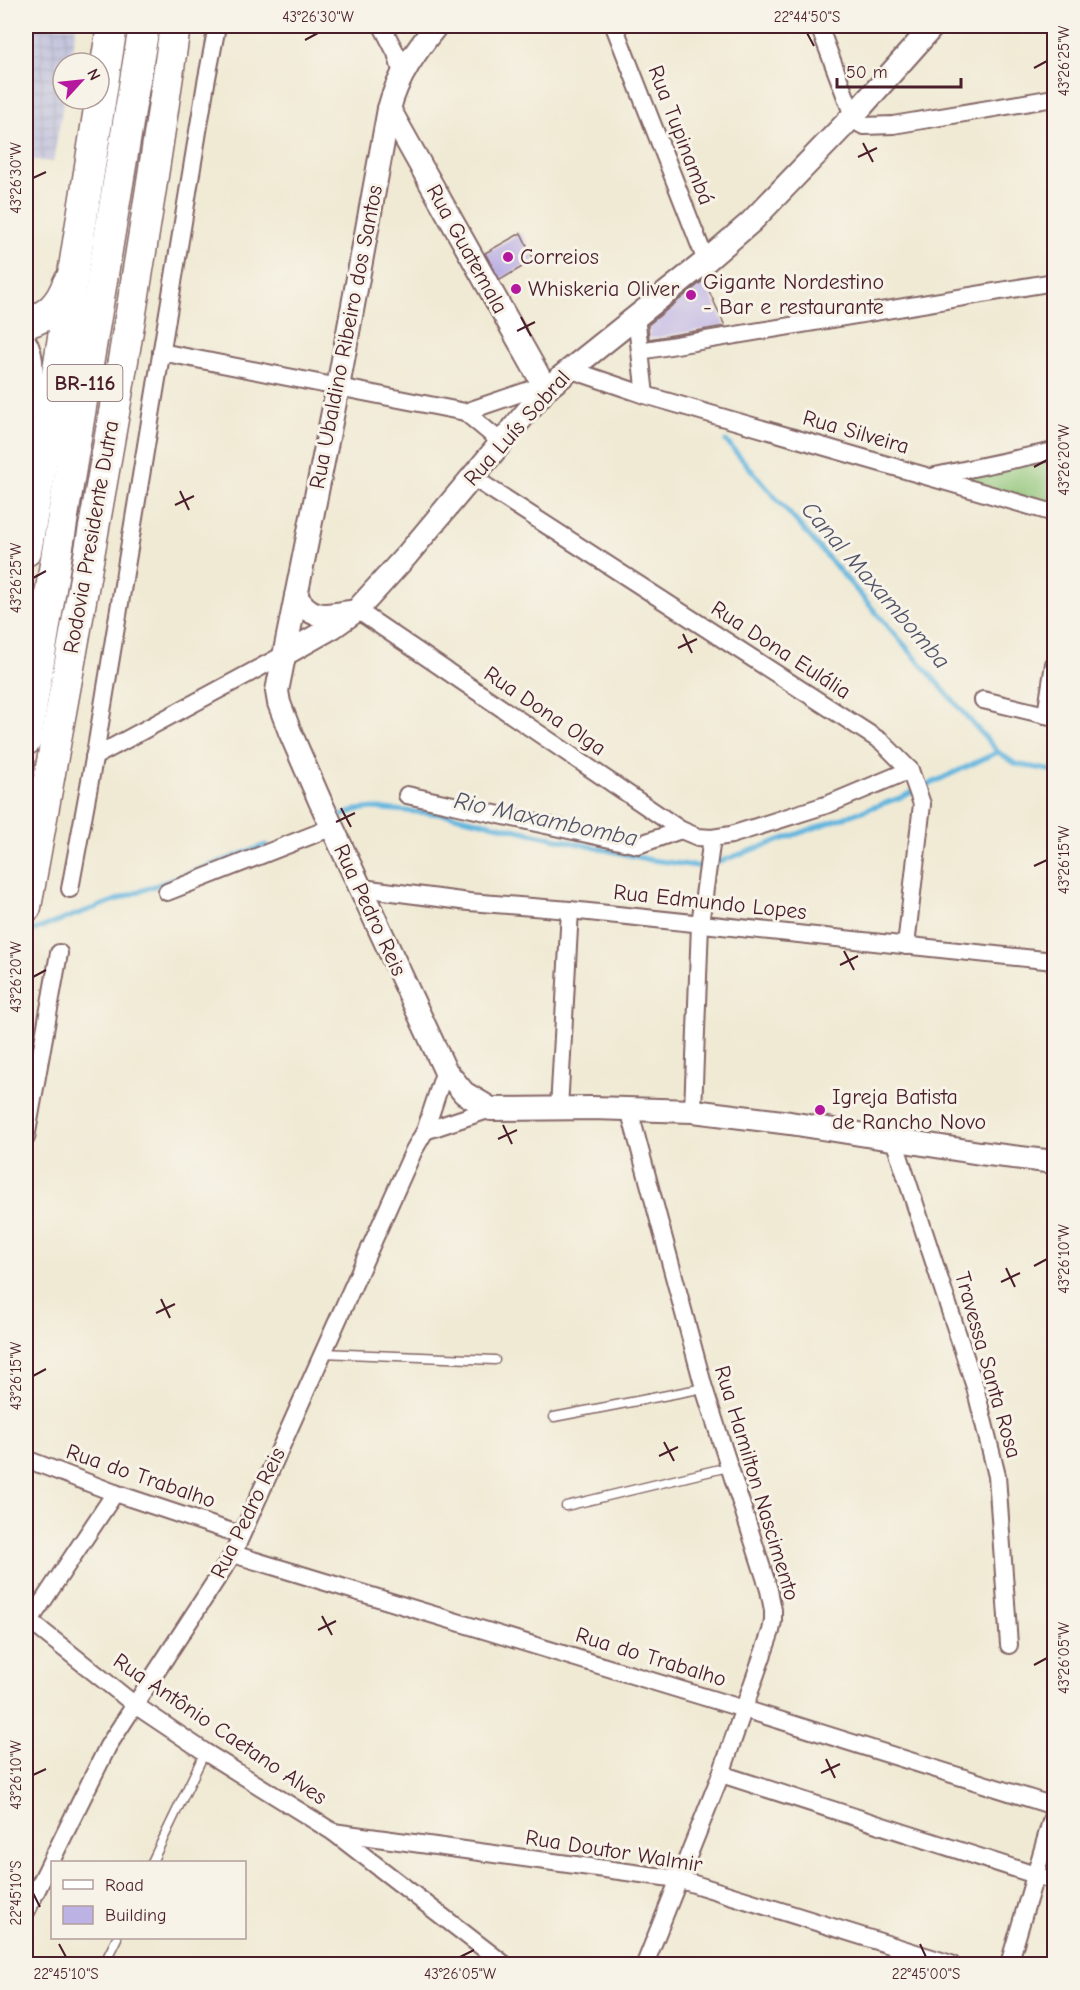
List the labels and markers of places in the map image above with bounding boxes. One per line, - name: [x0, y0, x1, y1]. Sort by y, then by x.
- place label: Correios: [520, 244, 599, 270]
- marker: Correios: [501, 250, 515, 264]
- place label: Gigante Nordestino - Bar e restaurante: [703, 269, 884, 320]
- place label: Whiskeria Oliver: [528, 276, 679, 302]
- marker: Whiskeria Oliver: [509, 282, 523, 296]
- marker: Gigante Nordestino - Bar e restaurante: [684, 288, 698, 302]
- place label: Igreja Batista de Rancho Novo: [832, 1084, 986, 1135]
- marker: Igreja Batista de Rancho Novo: [813, 1103, 827, 1117]

